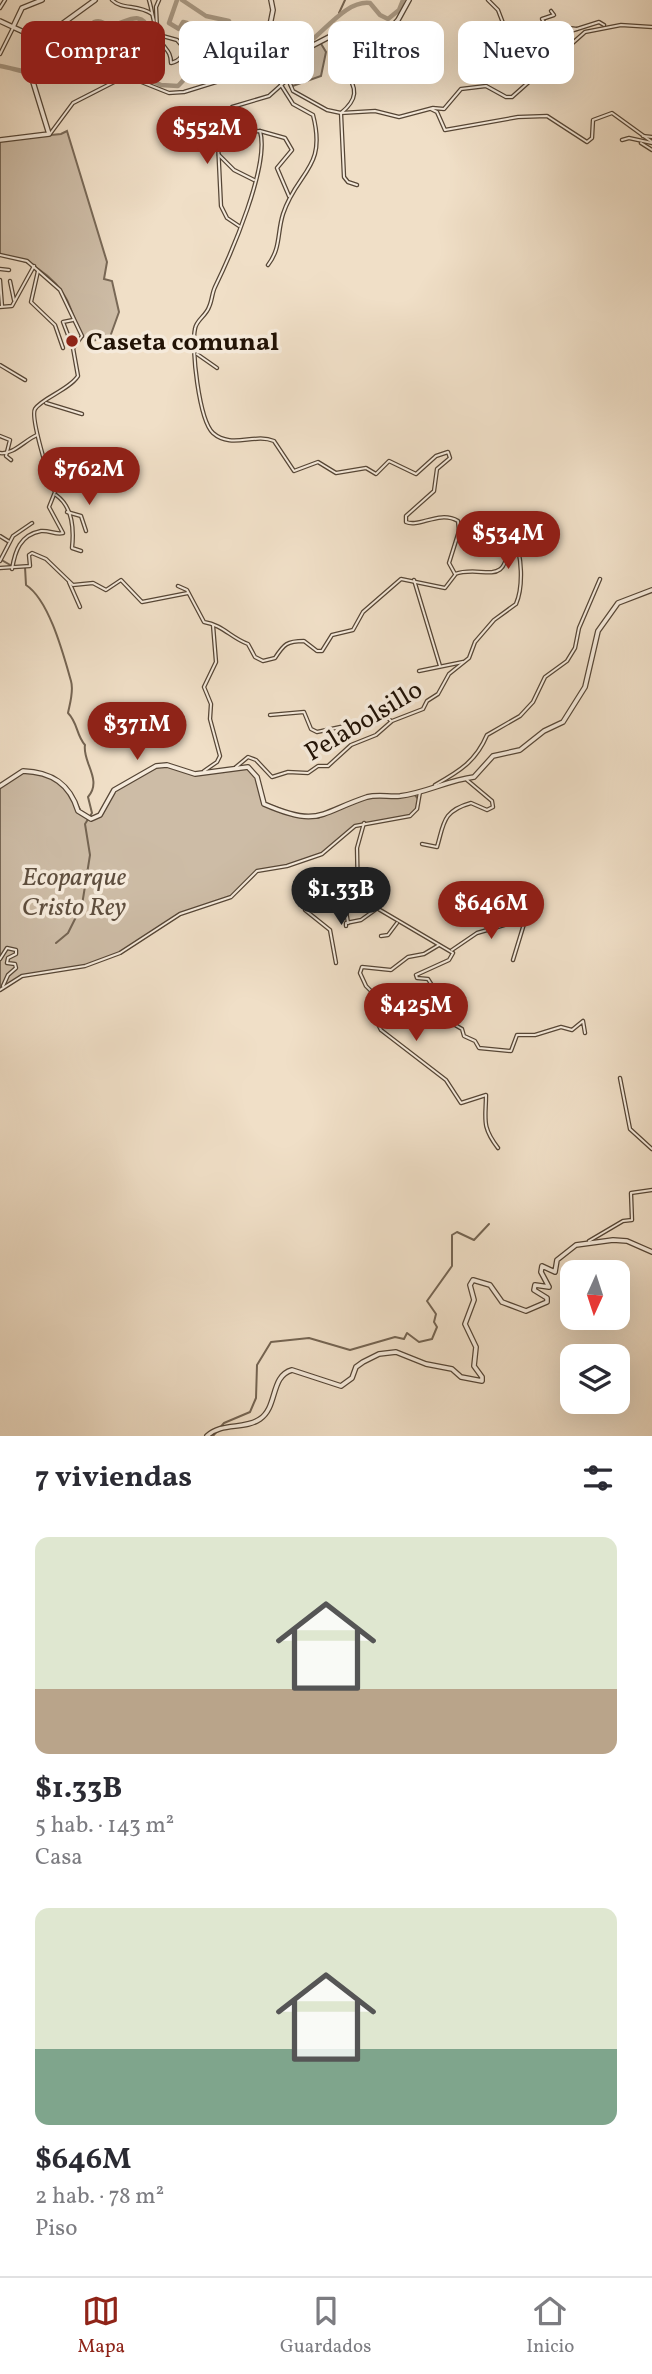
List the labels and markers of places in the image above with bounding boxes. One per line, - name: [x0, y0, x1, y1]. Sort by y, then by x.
- pin: $552M: [158, 106, 256, 166]
- place label: Caseta comunal: [86, 325, 279, 361]
- marker: Caseta comunal: [64, 333, 80, 349]
- pin: $762M: [40, 448, 138, 507]
- pin: $534M: [459, 512, 557, 571]
- pin: $371M: [88, 702, 186, 762]
- pin: $1.33B: [284, 867, 398, 927]
- pin: $646M: [442, 881, 540, 941]
- pin: $425M: [367, 984, 465, 1043]

